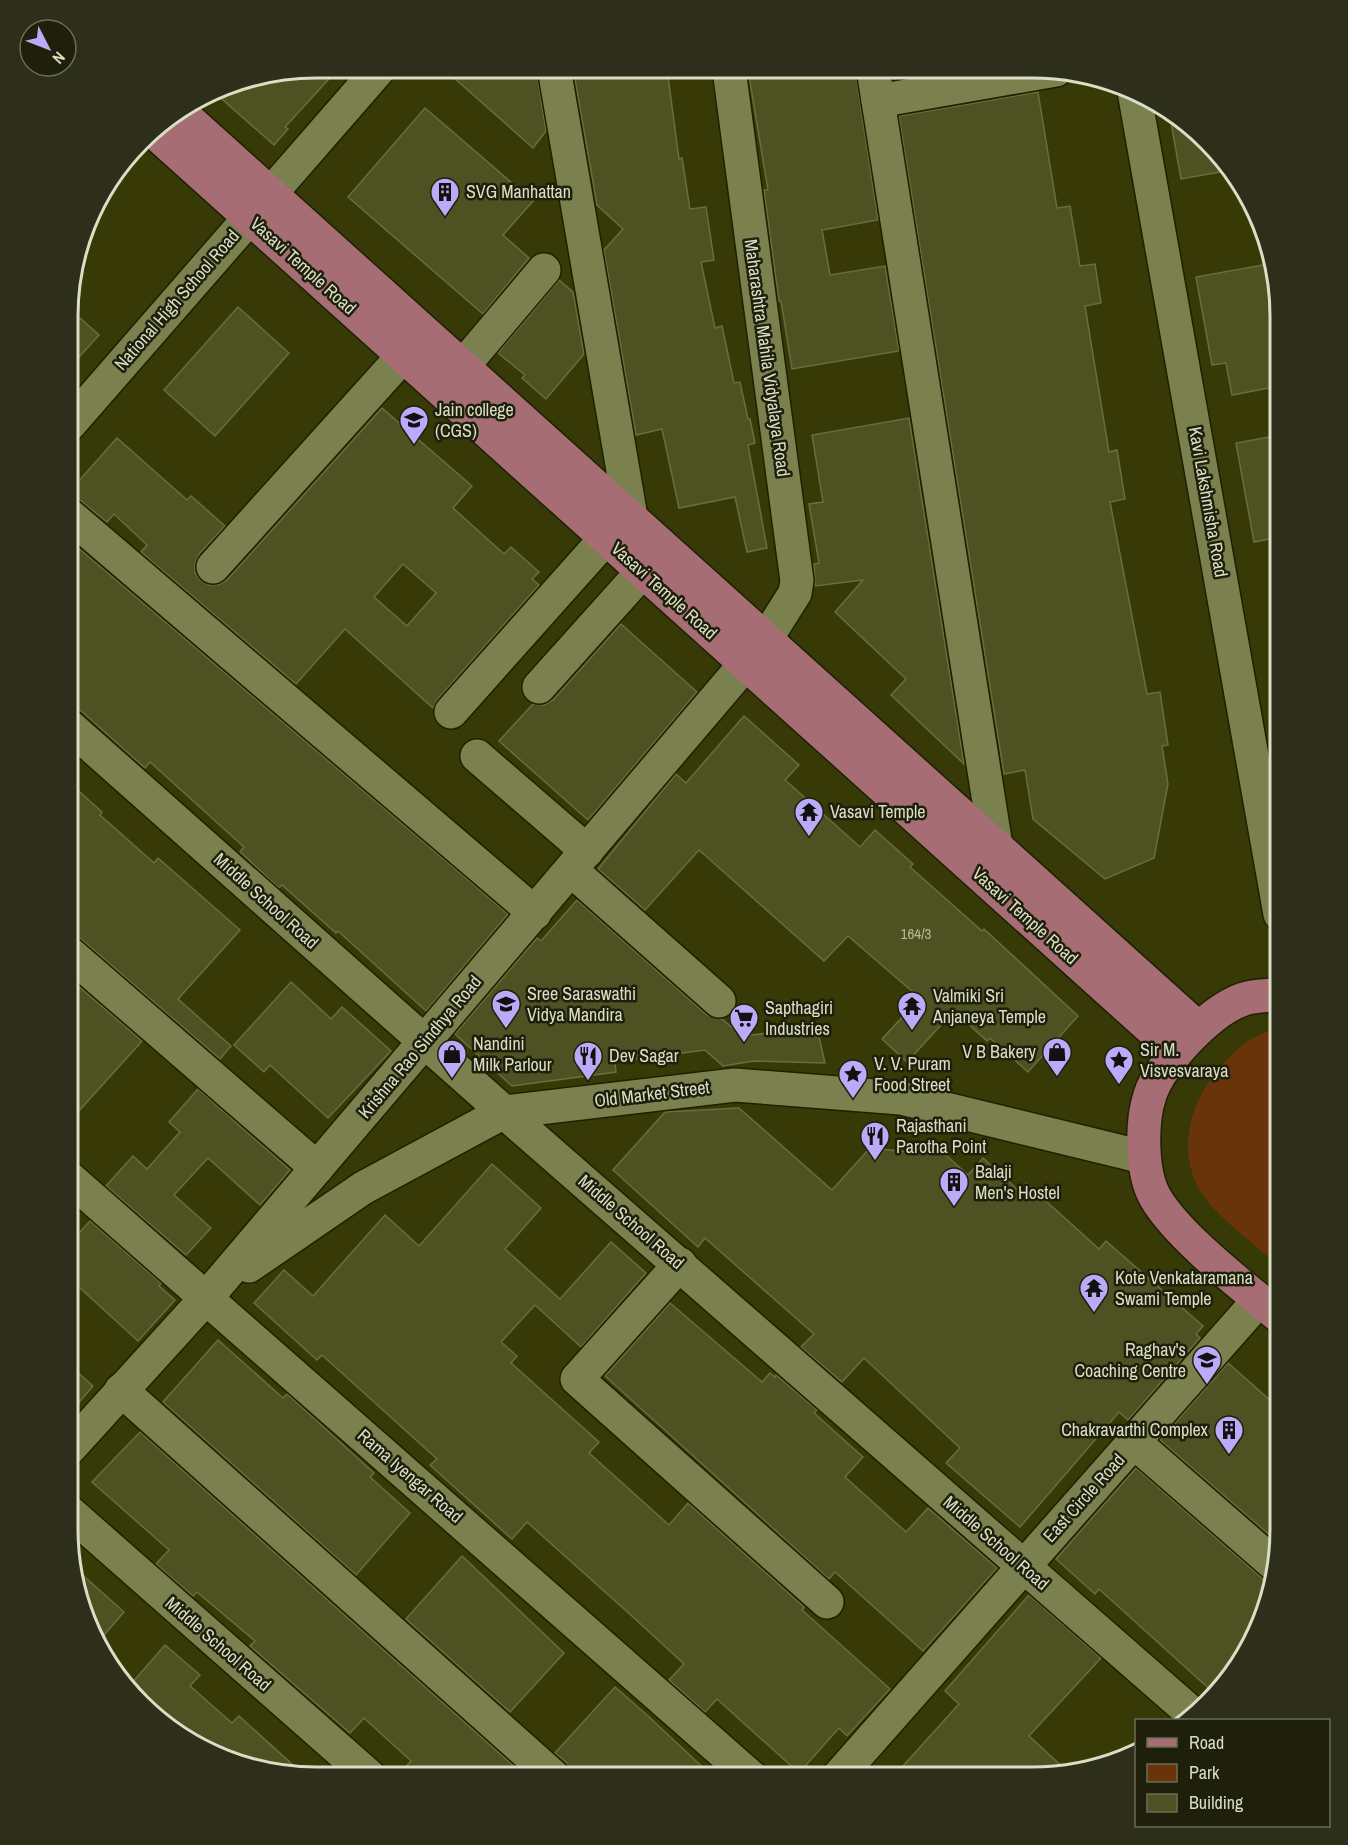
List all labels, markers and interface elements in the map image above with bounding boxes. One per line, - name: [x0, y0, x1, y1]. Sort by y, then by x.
- north arrow: [18, 18, 78, 78]
- text: N: [48, 47, 70, 69]
- building icon: SVG Manhattan: [429, 176, 461, 218]
- place label: SVG Manhattan: [466, 179, 571, 204]
- street label: Vasavi Temple Road: [245, 211, 362, 320]
- street label: National High School Road: [109, 224, 245, 375]
- street label: Maharashtra Mahila Vidyalaya Road: [738, 238, 797, 478]
- place label: Jain college (CGS): [435, 397, 514, 443]
- school or university icon: Jain college (CGS): [398, 404, 430, 446]
- street label: Kavi Lakshmisha Road: [1183, 425, 1234, 579]
- street label: Vasavi Temple Road: [606, 536, 723, 645]
- temple icon: Vasavi Temple: [793, 796, 825, 838]
- place label: Vasavi Temple: [830, 799, 925, 824]
- street label: Middle School Road: [209, 847, 324, 954]
- street label: Vasavi Temple Road: [967, 861, 1084, 970]
- house number: 164/3: [901, 923, 932, 944]
- street label: Krishna Rao Sindhya Road: [352, 970, 487, 1124]
- place label: Sree Saraswathi Vidya Mandira: [527, 981, 636, 1027]
- place label: Valmiki Sri Anjaneya Temple: [932, 983, 1046, 1029]
- school or university icon: Sree Saraswathi Vidya Mandira: [490, 988, 522, 1030]
- temple icon: Valmiki Sri Anjaneya Temple: [896, 990, 928, 1032]
- place label: Sapthagiri Industries: [765, 995, 833, 1041]
- supermarket icon: Sapthagiri Industries: [728, 1002, 760, 1044]
- place label: Nandini Milk Parlour: [473, 1031, 552, 1077]
- shop icon: V B Bakery: [1041, 1036, 1073, 1078]
- place label: Sir M. Visvesvaraya: [1140, 1037, 1228, 1083]
- shop icon: Nandini Milk Parlour: [436, 1038, 468, 1080]
- place label: V B Bakery: [962, 1039, 1037, 1064]
- restaurant icon: Dev Sagar: [572, 1040, 604, 1082]
- place label: Dev Sagar: [609, 1043, 679, 1068]
- place icon: Sir M. Visvesvaraya: [1103, 1044, 1135, 1086]
- place label: V. V. Puram Food Street: [874, 1051, 951, 1097]
- place icon: V. V. Puram Food Street: [837, 1058, 869, 1100]
- street label: Old Market Street: [593, 1074, 711, 1113]
- place label: Rajasthani Parotha Point: [896, 1113, 986, 1159]
- restaurant icon: Rajasthani Parotha Point: [859, 1120, 891, 1162]
- place label: Balaji Men's Hostel: [975, 1159, 1060, 1205]
- building icon: Balaji Men's Hostel: [938, 1166, 970, 1208]
- street label: Middle School Road: [573, 1169, 690, 1275]
- place label: Kote Venkataramana Swami Temple: [1115, 1265, 1253, 1311]
- temple icon: Kote Venkataramana Swami Temple: [1078, 1272, 1110, 1314]
- place label: Raghav's Coaching Centre: [1074, 1337, 1186, 1383]
- school or university icon: Raghav's Coaching Centre: [1191, 1344, 1223, 1386]
- building icon: Chakravarthi Complex: [1213, 1414, 1245, 1456]
- place label: Chakravarthi Complex: [1061, 1417, 1209, 1442]
- street label: Rama Iyengar Road: [352, 1423, 468, 1528]
- street label: East Circle Road: [1037, 1448, 1130, 1547]
- street label: Middle School Road: [938, 1490, 1055, 1596]
- street label: Middle School Road: [160, 1591, 277, 1697]
- legend: [1135, 1719, 1330, 1827]
- text: Road: [1189, 1730, 1224, 1755]
- text: Park: [1189, 1760, 1220, 1785]
- text: Building: [1189, 1790, 1244, 1815]

